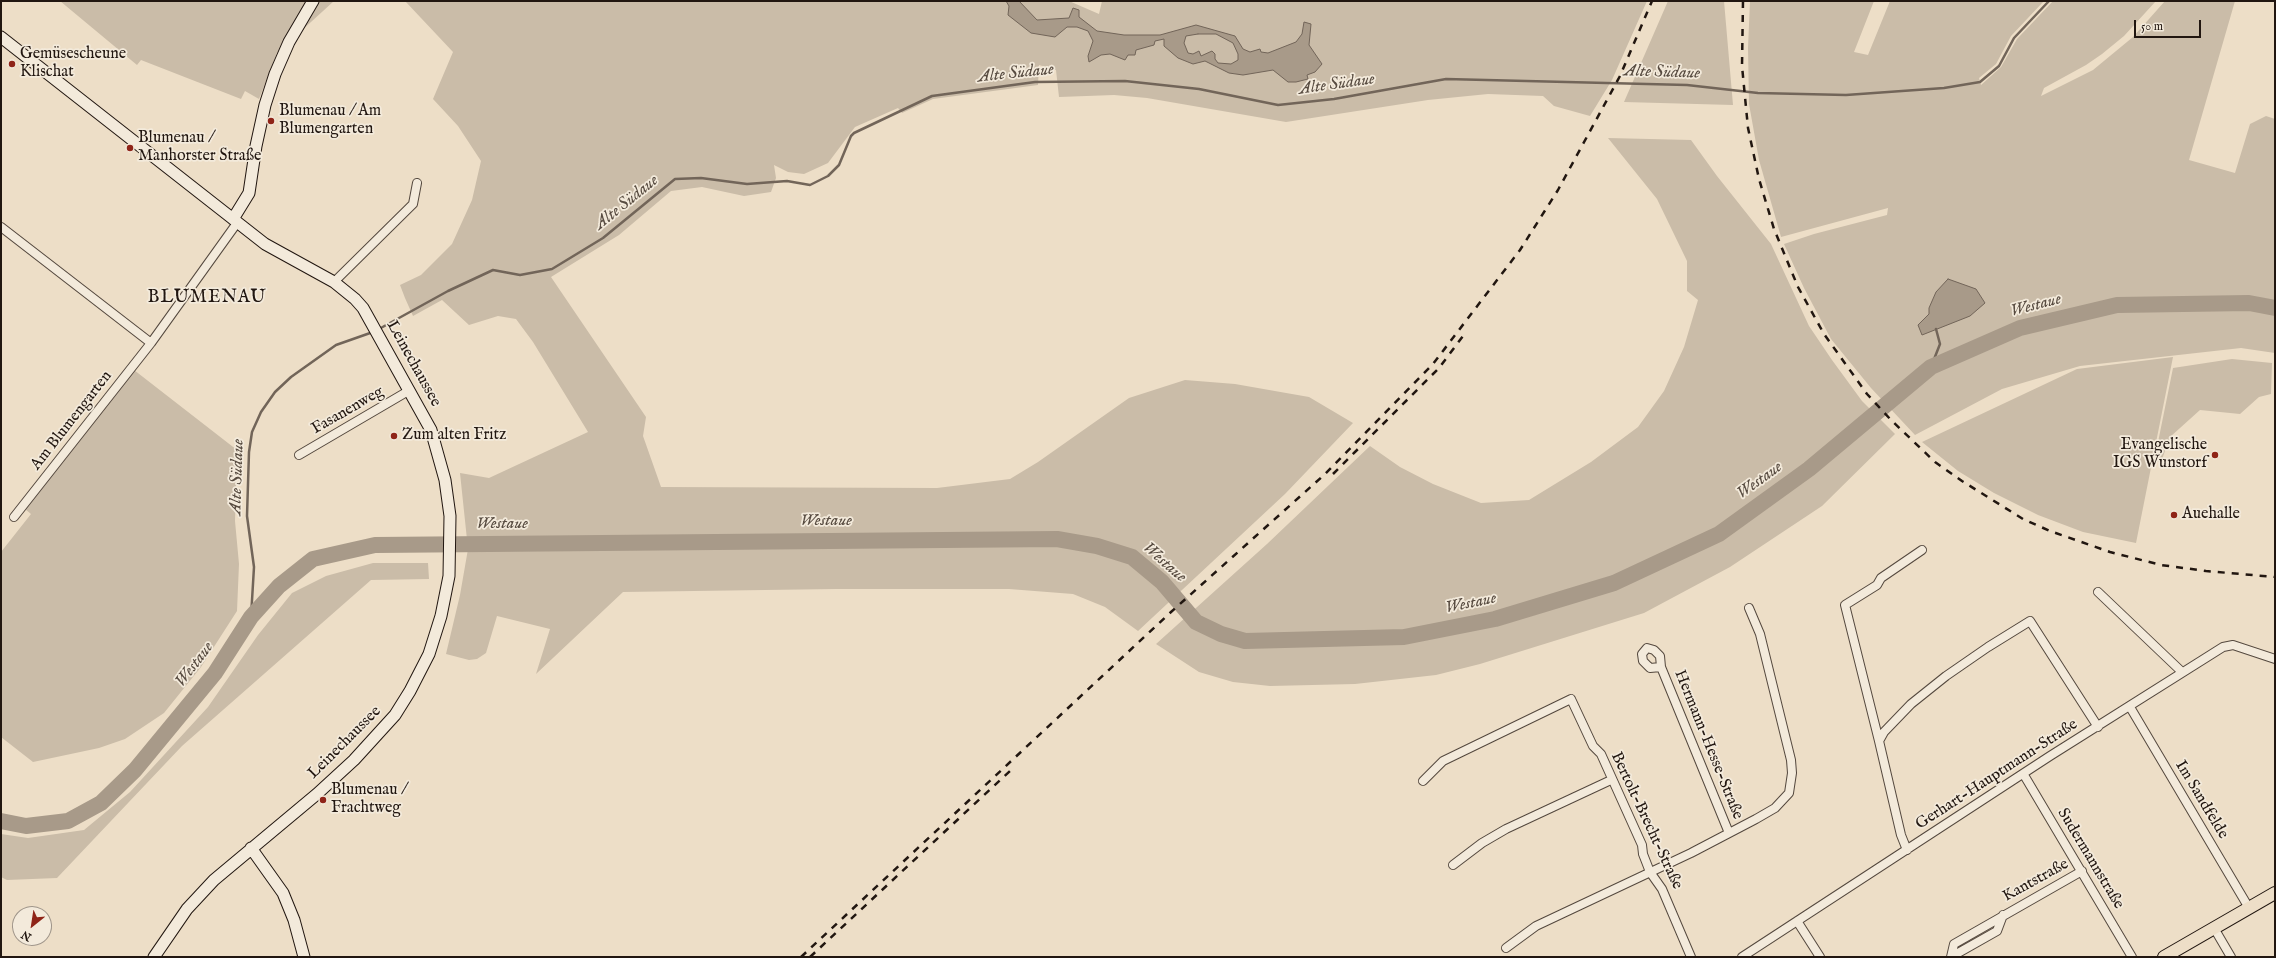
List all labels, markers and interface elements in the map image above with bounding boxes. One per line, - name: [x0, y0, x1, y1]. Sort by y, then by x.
- scale bar: [2136, 12, 2203, 38]
- text: 50 m: [2141, 19, 2163, 34]
- place label: Gemüsescheune Klischat: [20, 45, 126, 83]
- marker: Gemüsescheune Klischat: [7, 59, 17, 69]
- water label: Alte Südaue: [977, 60, 1055, 88]
- water label: Alte Südaue: [1624, 61, 1700, 85]
- water label: Alte Südaue: [1298, 70, 1376, 100]
- place label: Blumenau / Am Blumengarten: [279, 102, 381, 140]
- marker: Blumenau / Am Blumengarten: [266, 116, 276, 126]
- place label: Blumenau / Manhorster Straße: [138, 129, 261, 167]
- marker: Blumenau / Manhorster Straße: [125, 143, 135, 153]
- water label: Alte Südaue: [591, 171, 663, 235]
- district label: BLUMENAU: [148, 287, 266, 309]
- water label: Westaue: [2008, 289, 2064, 323]
- street label: Leinechaussee: [381, 318, 445, 410]
- street label: Am Blumengarten: [27, 367, 117, 475]
- street label: Fasanenweg: [309, 383, 387, 439]
- place label: Zum alten Fritz: [402, 426, 506, 446]
- marker: Zum alten Fritz: [389, 431, 399, 441]
- place label: Evangelische IGS Wunstorf: [2113, 436, 2207, 474]
- water label: Alte Südaue: [226, 439, 250, 515]
- marker: Evangelische IGS Wunstorf: [2210, 450, 2220, 460]
- water label: Westaue: [1733, 458, 1787, 504]
- place label: Auehalle: [2182, 505, 2240, 525]
- marker: Auehalle: [2169, 510, 2179, 520]
- water label: Westaue: [800, 512, 852, 532]
- water label: Westaue: [476, 515, 528, 535]
- water label: Westaue: [1138, 538, 1190, 588]
- water label: Westaue: [1444, 589, 1498, 619]
- water label: Westaue: [171, 638, 219, 692]
- street label: Hermann-Hesse-Straße: [1669, 667, 1747, 823]
- street label: Leinechaussee: [304, 702, 386, 784]
- street label: Gerhart-Hauptmann-Straße: [1912, 715, 2082, 835]
- street label: Bertolt-Brecht-Straße: [1606, 749, 1686, 893]
- street label: Im Sandfelde: [2170, 757, 2232, 843]
- place label: Blumenau / Frachtweg: [331, 781, 407, 819]
- marker: Blumenau / Frachtweg: [318, 795, 328, 805]
- street label: Sudermannstraße: [2052, 805, 2128, 913]
- street label: Kantstraße: [2000, 855, 2072, 907]
- north arrow: [12, 906, 52, 946]
- text: N: [19, 927, 34, 944]

